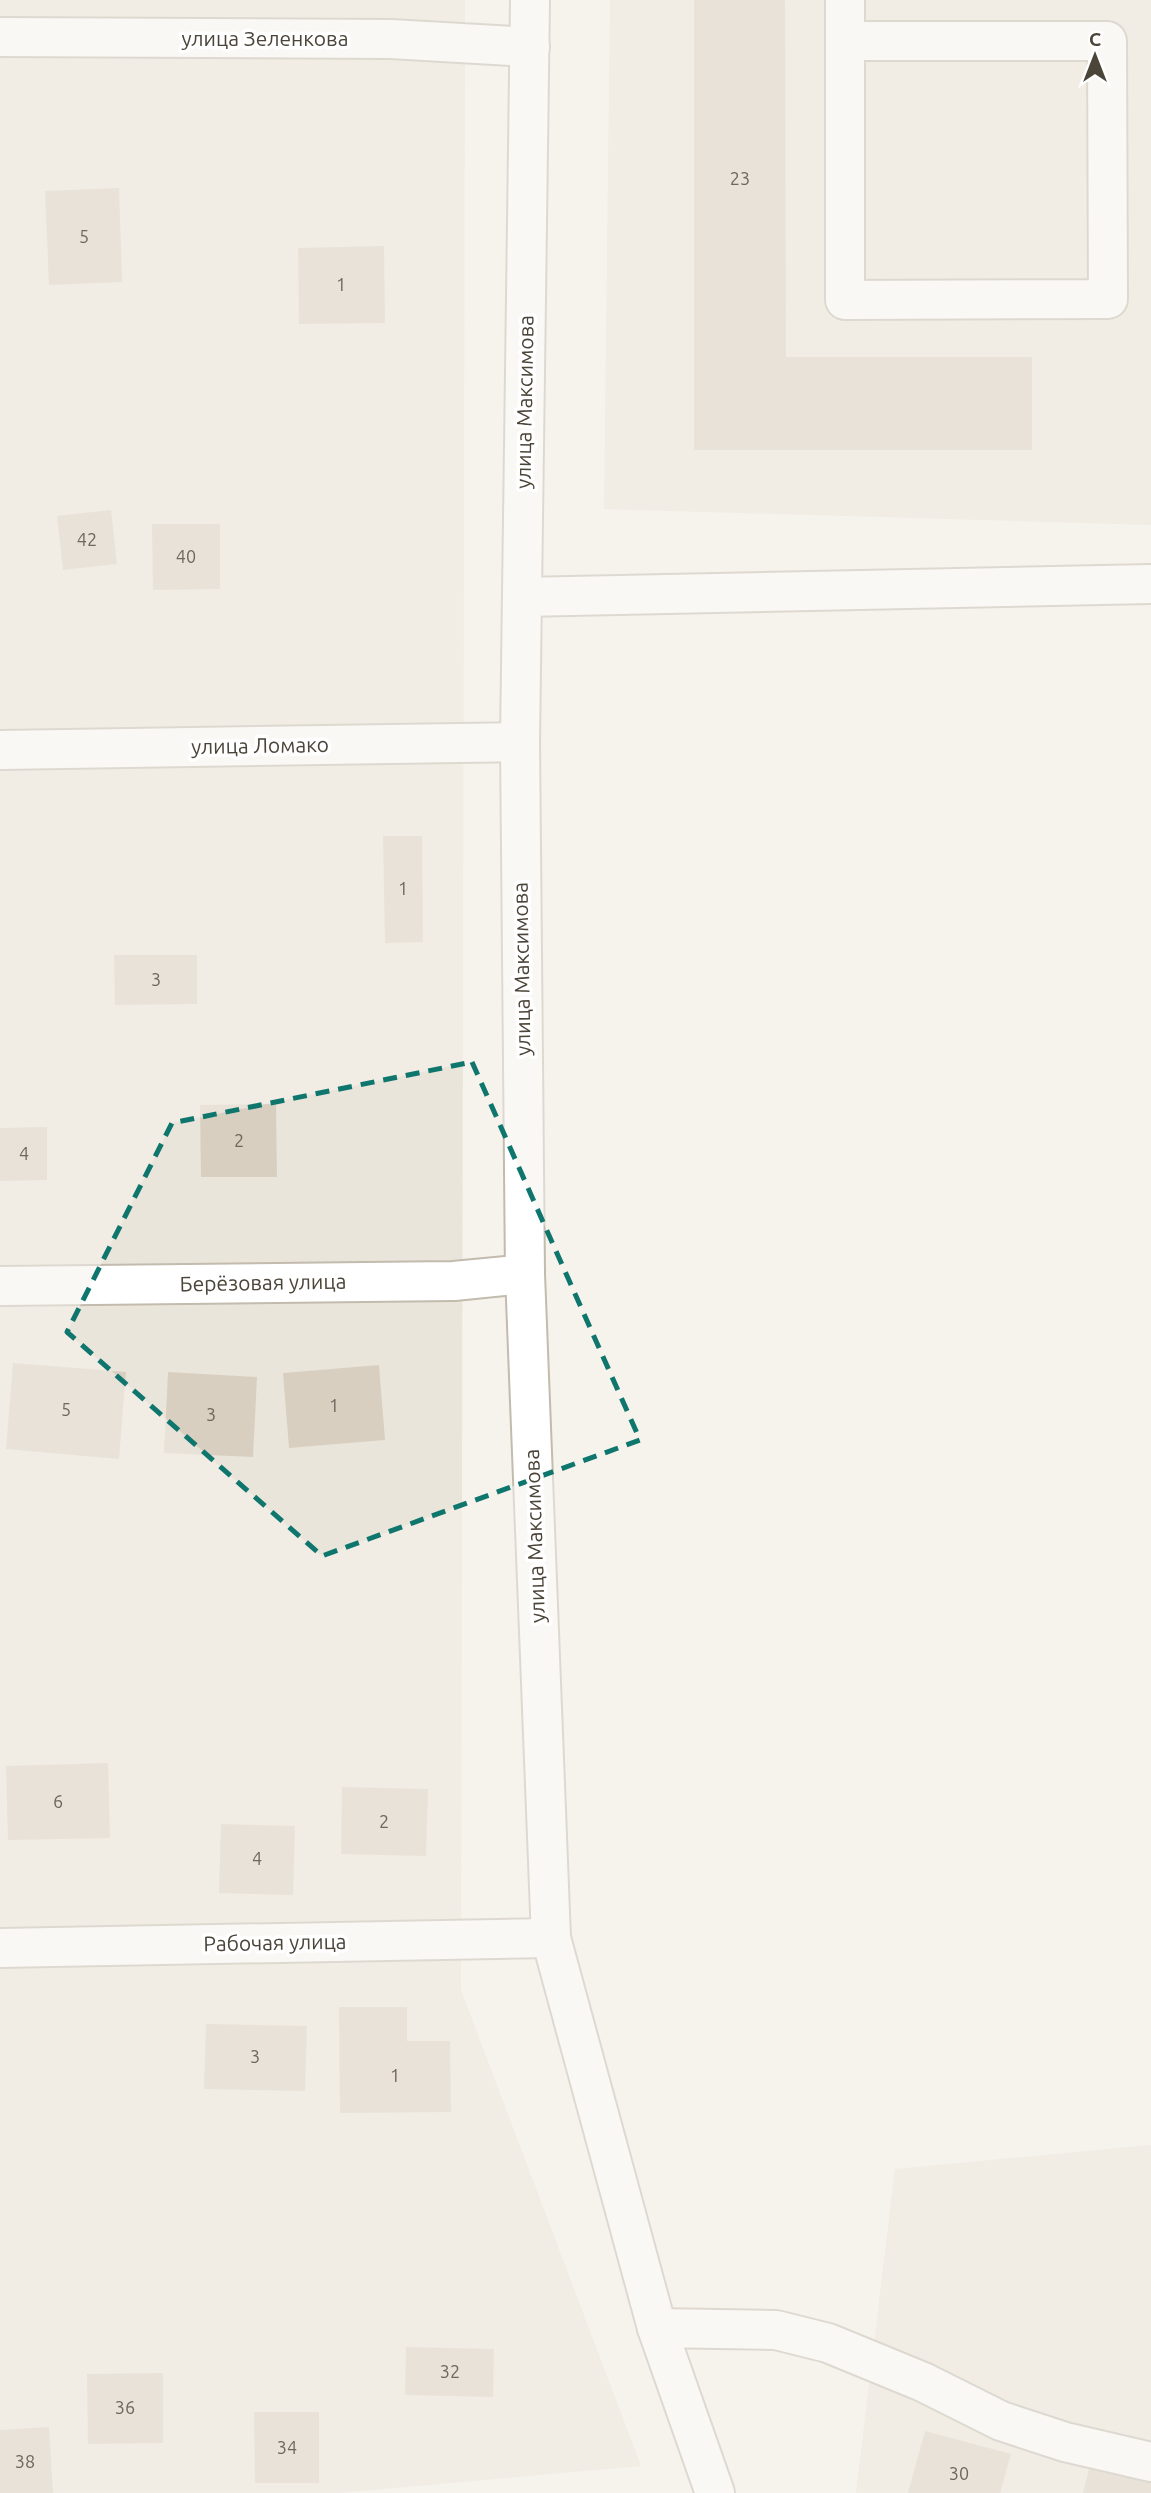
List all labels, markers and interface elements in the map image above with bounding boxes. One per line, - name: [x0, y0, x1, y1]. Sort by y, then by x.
- north arrow: [1060, 21, 1130, 91]
- street label: улица Зеленкова: [182, 26, 348, 50]
- text: С: [1089, 28, 1101, 50]
- house number: 23: [730, 168, 750, 188]
- house number: 5: [79, 226, 89, 246]
- house number: 1: [336, 274, 346, 294]
- street label: улица Максимова: [510, 315, 538, 489]
- house number: 42: [77, 529, 97, 549]
- house number: 40: [176, 546, 196, 566]
- street label: улица Ломако: [191, 732, 329, 758]
- house number: 1: [398, 878, 408, 898]
- street label: улица Максимова: [507, 882, 535, 1056]
- house number: 3: [151, 969, 161, 989]
- house number: 2: [234, 1130, 244, 1150]
- house number: 4: [19, 1143, 29, 1163]
- street label: Берёзовая улица: [179, 1269, 347, 1295]
- house number: 1: [329, 1395, 339, 1415]
- house number: 5: [61, 1399, 71, 1419]
- house number: 3: [206, 1404, 216, 1424]
- street label: улица Максимова: [519, 1449, 549, 1623]
- house number: 6: [53, 1791, 63, 1811]
- house number: 2: [379, 1811, 389, 1831]
- house number: 4: [252, 1848, 262, 1868]
- street label: Рабочая улица: [203, 1929, 347, 1955]
- house number: 3: [250, 2046, 260, 2066]
- house number: 1: [390, 2065, 400, 2085]
- house number: 32: [440, 2361, 460, 2381]
- house number: 36: [115, 2397, 135, 2417]
- house number: 34: [277, 2437, 297, 2457]
- house number: 38: [15, 2451, 35, 2471]
- house number: 30: [949, 2463, 969, 2483]

